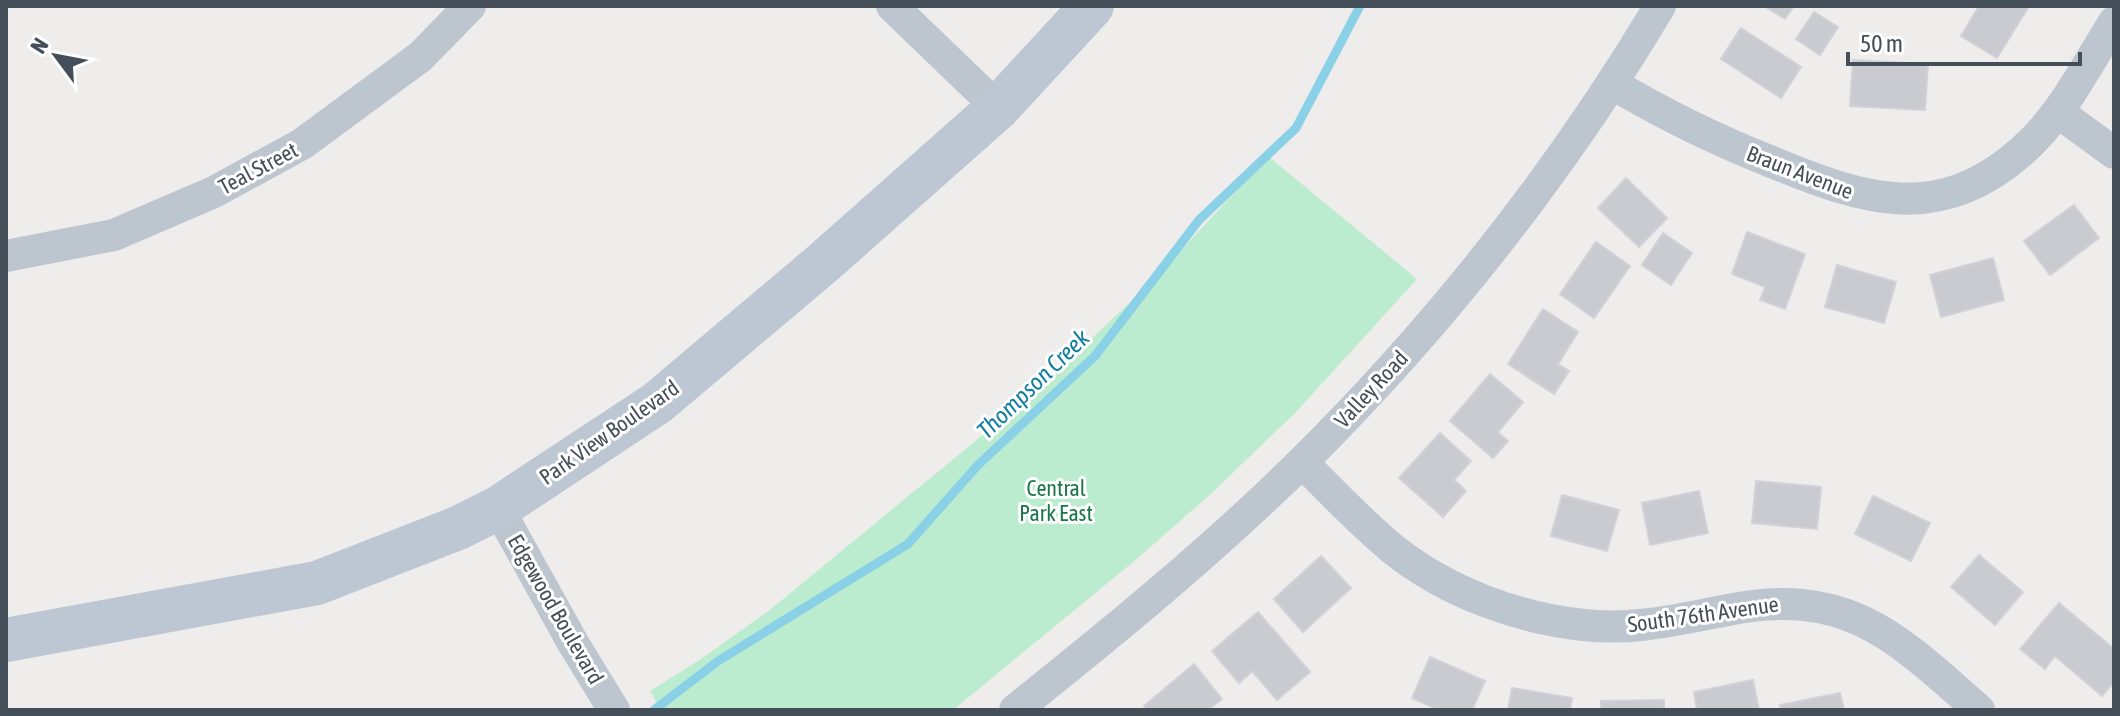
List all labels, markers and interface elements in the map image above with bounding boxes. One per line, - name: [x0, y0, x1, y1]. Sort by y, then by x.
- north arrow: [16, 16, 96, 96]
- scale bar: [1848, 16, 2080, 66]
- text: 50 m: [1860, 30, 1903, 57]
- text: N: [25, 33, 54, 58]
- street label: Teal Street: [214, 136, 302, 200]
- street label: Braun Avenue: [1743, 140, 1857, 204]
- water label: Thompson Creek: [971, 324, 1095, 444]
- street label: Valley Road: [1329, 345, 1413, 433]
- street label: Park View Boulevard: [534, 374, 684, 490]
- park label: Central Park East: [1019, 475, 1093, 526]
- street label: Edgewood Boulevard: [503, 530, 609, 688]
- street label: South 76th Avenue: [1626, 591, 1780, 637]

